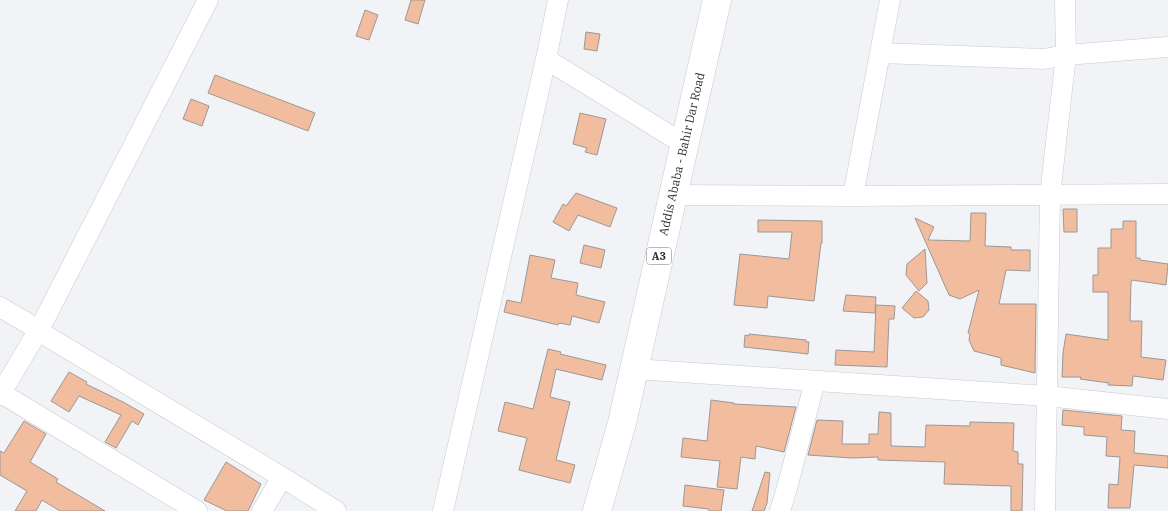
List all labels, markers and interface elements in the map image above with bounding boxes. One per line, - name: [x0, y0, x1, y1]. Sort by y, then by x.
- street label: Addis Ababa - Bahir Dar Road: [655, 71, 708, 237]
- road number: A3: [646, 248, 672, 264]

